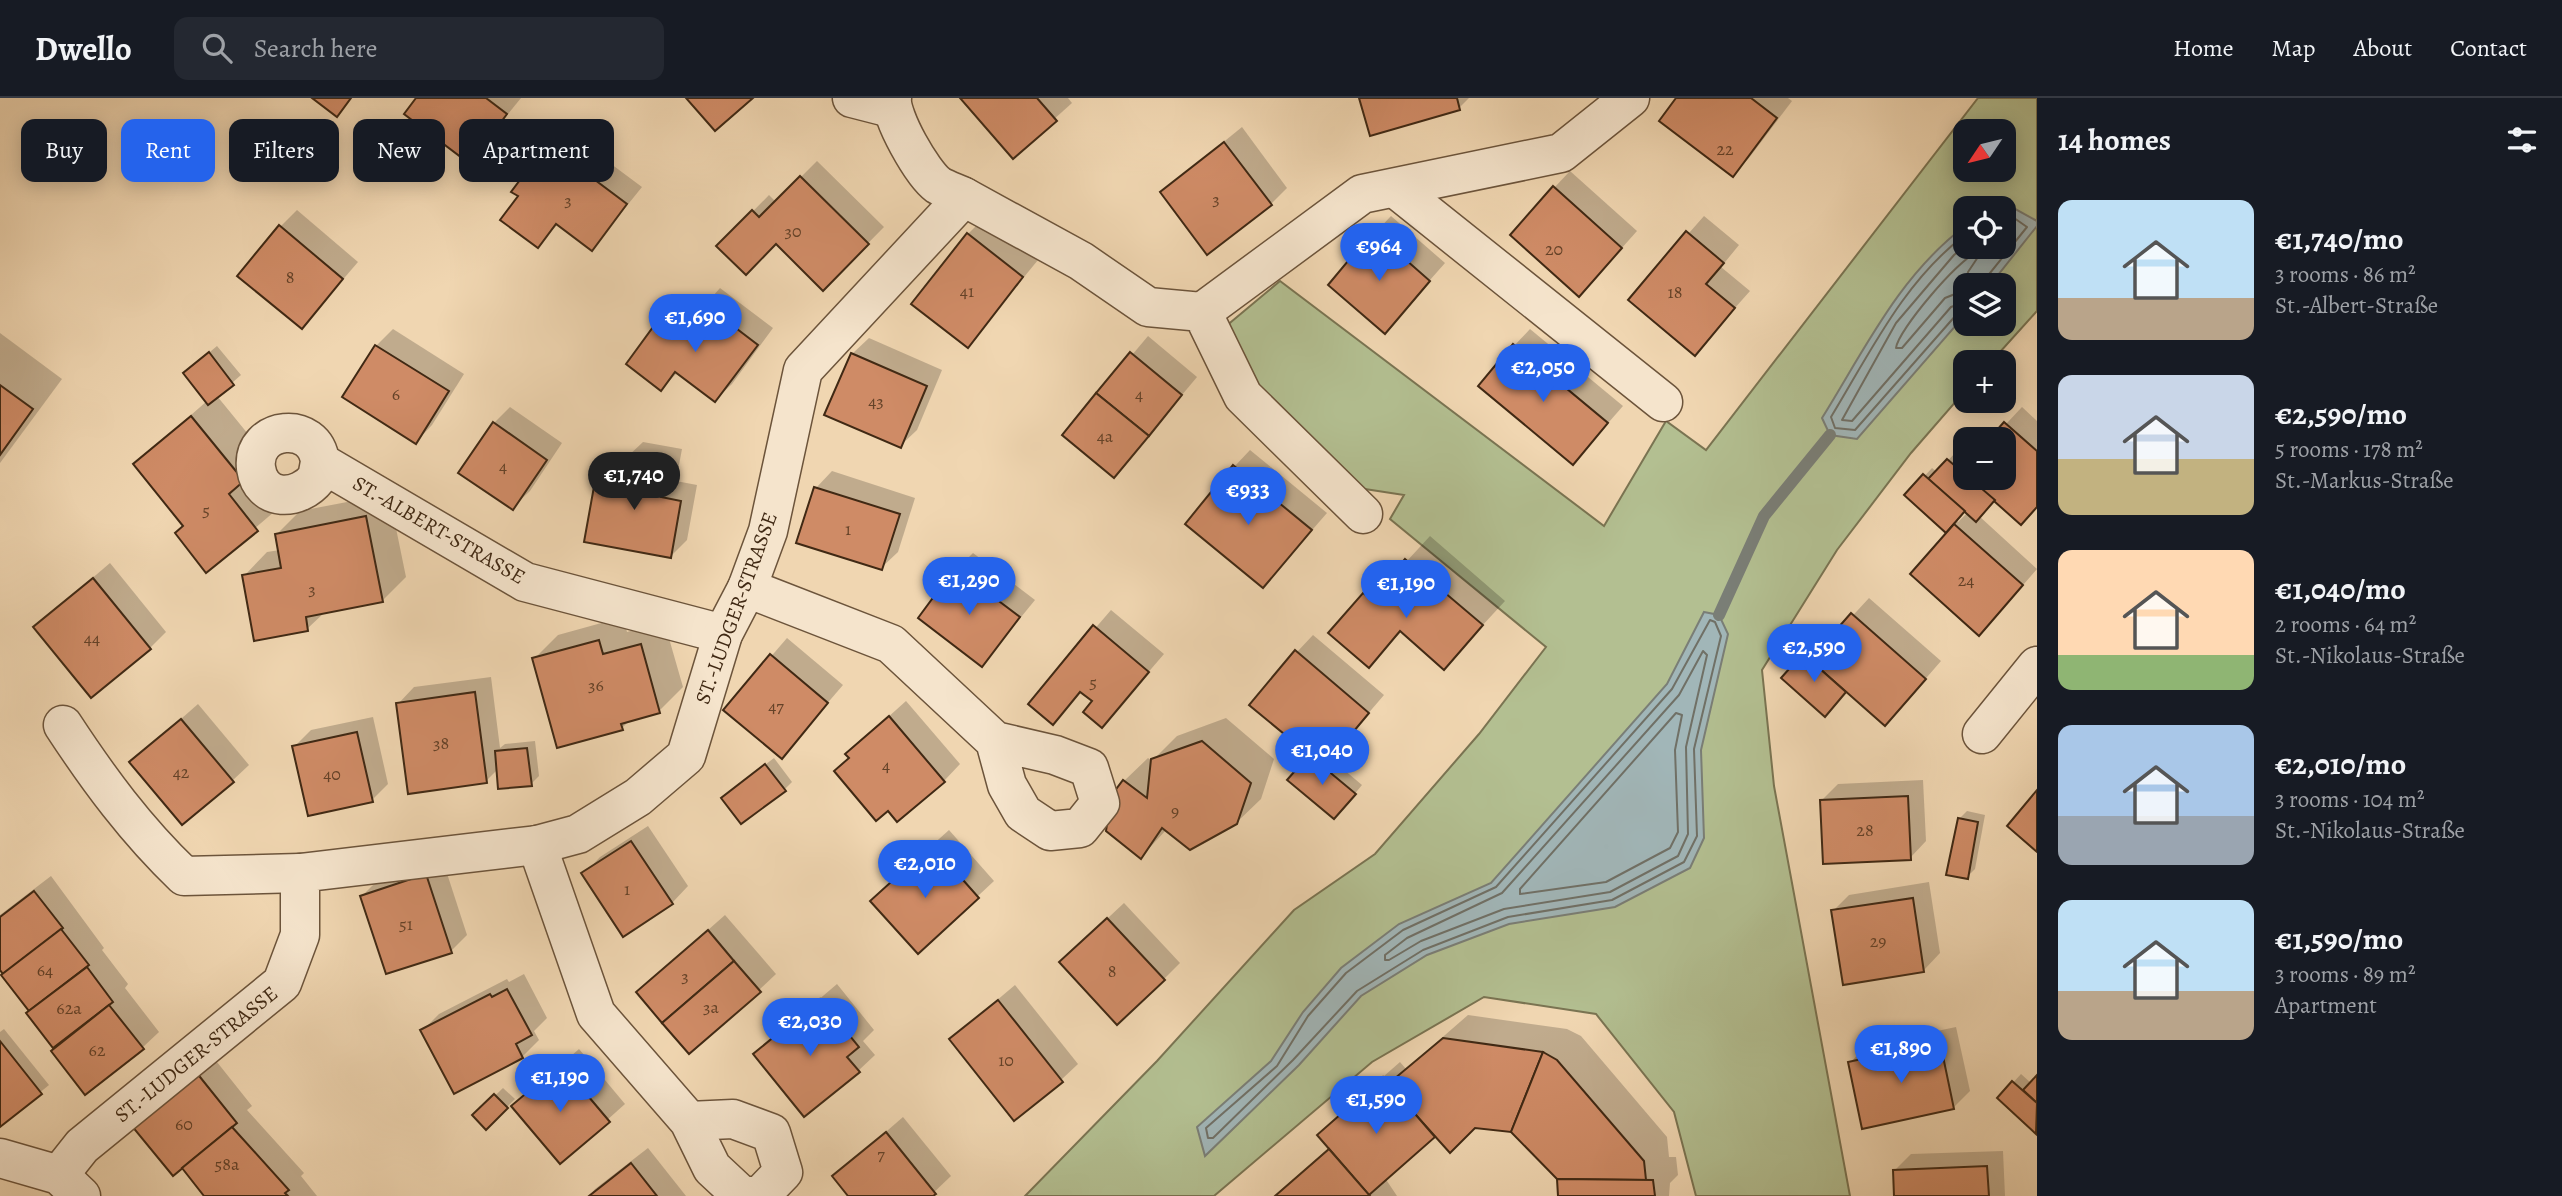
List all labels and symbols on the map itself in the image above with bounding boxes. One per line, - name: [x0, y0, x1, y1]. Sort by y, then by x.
- north arrow: [1953, 119, 2016, 182]
- house number: 22: [1716, 137, 1734, 161]
- house number: 3: [1212, 187, 1220, 211]
- house number: 3: [564, 188, 572, 212]
- house number: 30: [784, 219, 802, 243]
- pin: €964: [1338, 223, 1420, 283]
- house number: 20: [1545, 237, 1563, 261]
- house number: 8: [286, 265, 294, 289]
- house number: 41: [960, 279, 974, 303]
- house number: 18: [1668, 280, 1682, 304]
- pin: €1,690: [638, 294, 752, 354]
- pin: €2,050: [1486, 344, 1600, 404]
- house number: 6: [392, 382, 400, 406]
- house number: 4: [1135, 382, 1143, 406]
- house number: 43: [868, 389, 884, 413]
- house number: 4a: [1097, 424, 1114, 448]
- pin: €1,740: [577, 452, 691, 512]
- house number: 4: [499, 454, 507, 478]
- pin: €933: [1207, 468, 1289, 527]
- street label: ST.-ALBERT-STRASSE: [348, 469, 530, 591]
- house number: 5: [202, 498, 210, 522]
- street label: ST.-LUDGER-STRASSE: [688, 508, 784, 708]
- house number: 1: [845, 517, 851, 541]
- pin: €1,290: [912, 558, 1026, 617]
- pin: €1,190: [1349, 560, 1463, 620]
- house number: 24: [1958, 568, 1974, 592]
- house number: 3: [308, 577, 316, 601]
- pin: €2,590: [1757, 624, 1871, 684]
- house number: 44: [84, 626, 100, 650]
- house number: 5: [1089, 670, 1097, 694]
- house number: 36: [588, 673, 604, 697]
- house number: 47: [768, 694, 784, 718]
- pin: €1,040: [1265, 728, 1379, 787]
- house number: 38: [433, 731, 449, 755]
- house number: 4: [882, 753, 890, 777]
- house number: 42: [173, 760, 190, 784]
- house number: 40: [323, 762, 341, 786]
- house number: 9: [1171, 799, 1179, 823]
- house number: 28: [1856, 818, 1874, 842]
- pin: €2,010: [868, 840, 982, 900]
- house number: 1: [624, 877, 630, 901]
- house number: 51: [399, 912, 413, 936]
- house number: 29: [1870, 929, 1886, 953]
- house number: 64: [37, 958, 53, 982]
- house number: 8: [1108, 959, 1116, 983]
- house number: 3: [681, 964, 689, 988]
- street label: ST.-LUDGER-STRASSE: [108, 979, 284, 1129]
- house number: 3a: [703, 995, 720, 1019]
- house number: 62a: [56, 996, 82, 1020]
- pin: €2,030: [753, 998, 867, 1058]
- pin: €1,890: [1844, 1026, 1958, 1085]
- house number: 62: [89, 1038, 106, 1062]
- house number: 10: [998, 1048, 1014, 1072]
- pin: €1,190: [503, 1054, 617, 1114]
- pin: €1,590: [1319, 1076, 1433, 1136]
- house number: 60: [175, 1112, 193, 1136]
- house number: 7: [877, 1142, 885, 1166]
- house number: 58a: [215, 1152, 240, 1176]

